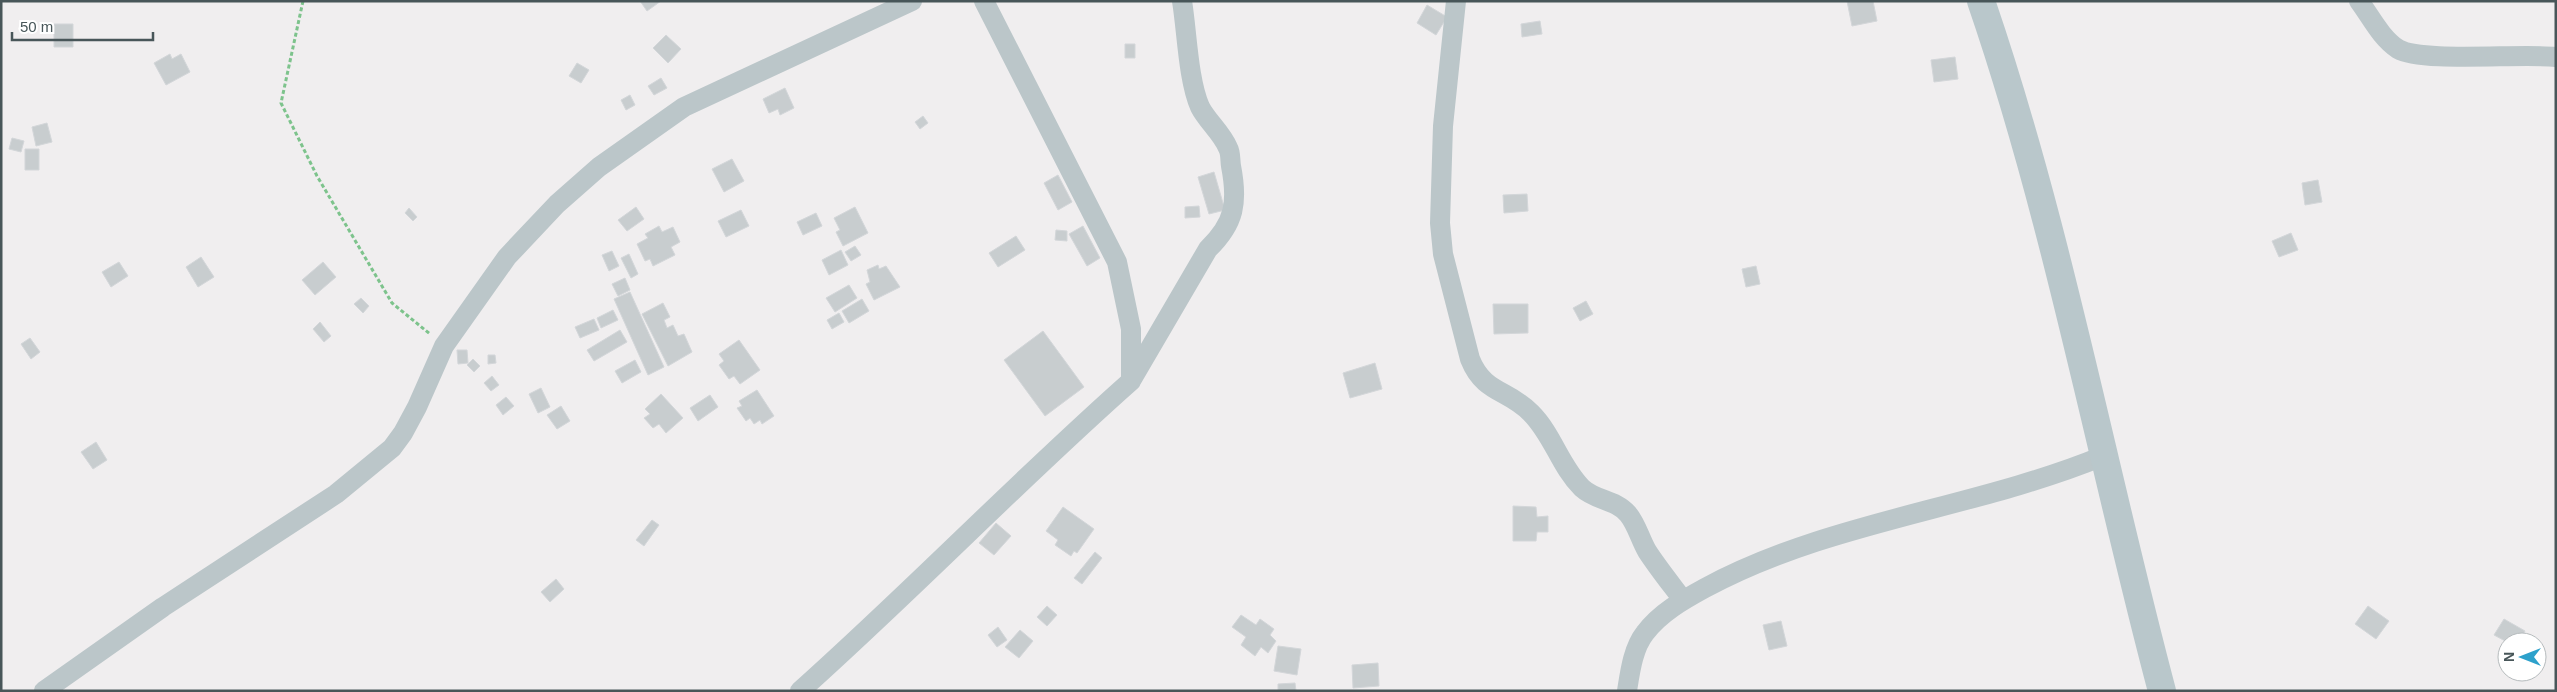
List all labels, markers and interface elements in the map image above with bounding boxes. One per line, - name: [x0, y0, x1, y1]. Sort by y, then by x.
- scale bar: [12, 10, 154, 42]
- text: 50 m: [20, 18, 53, 35]
- north arrow: [2497, 632, 2547, 682]
- text: N: [2501, 652, 2517, 662]

